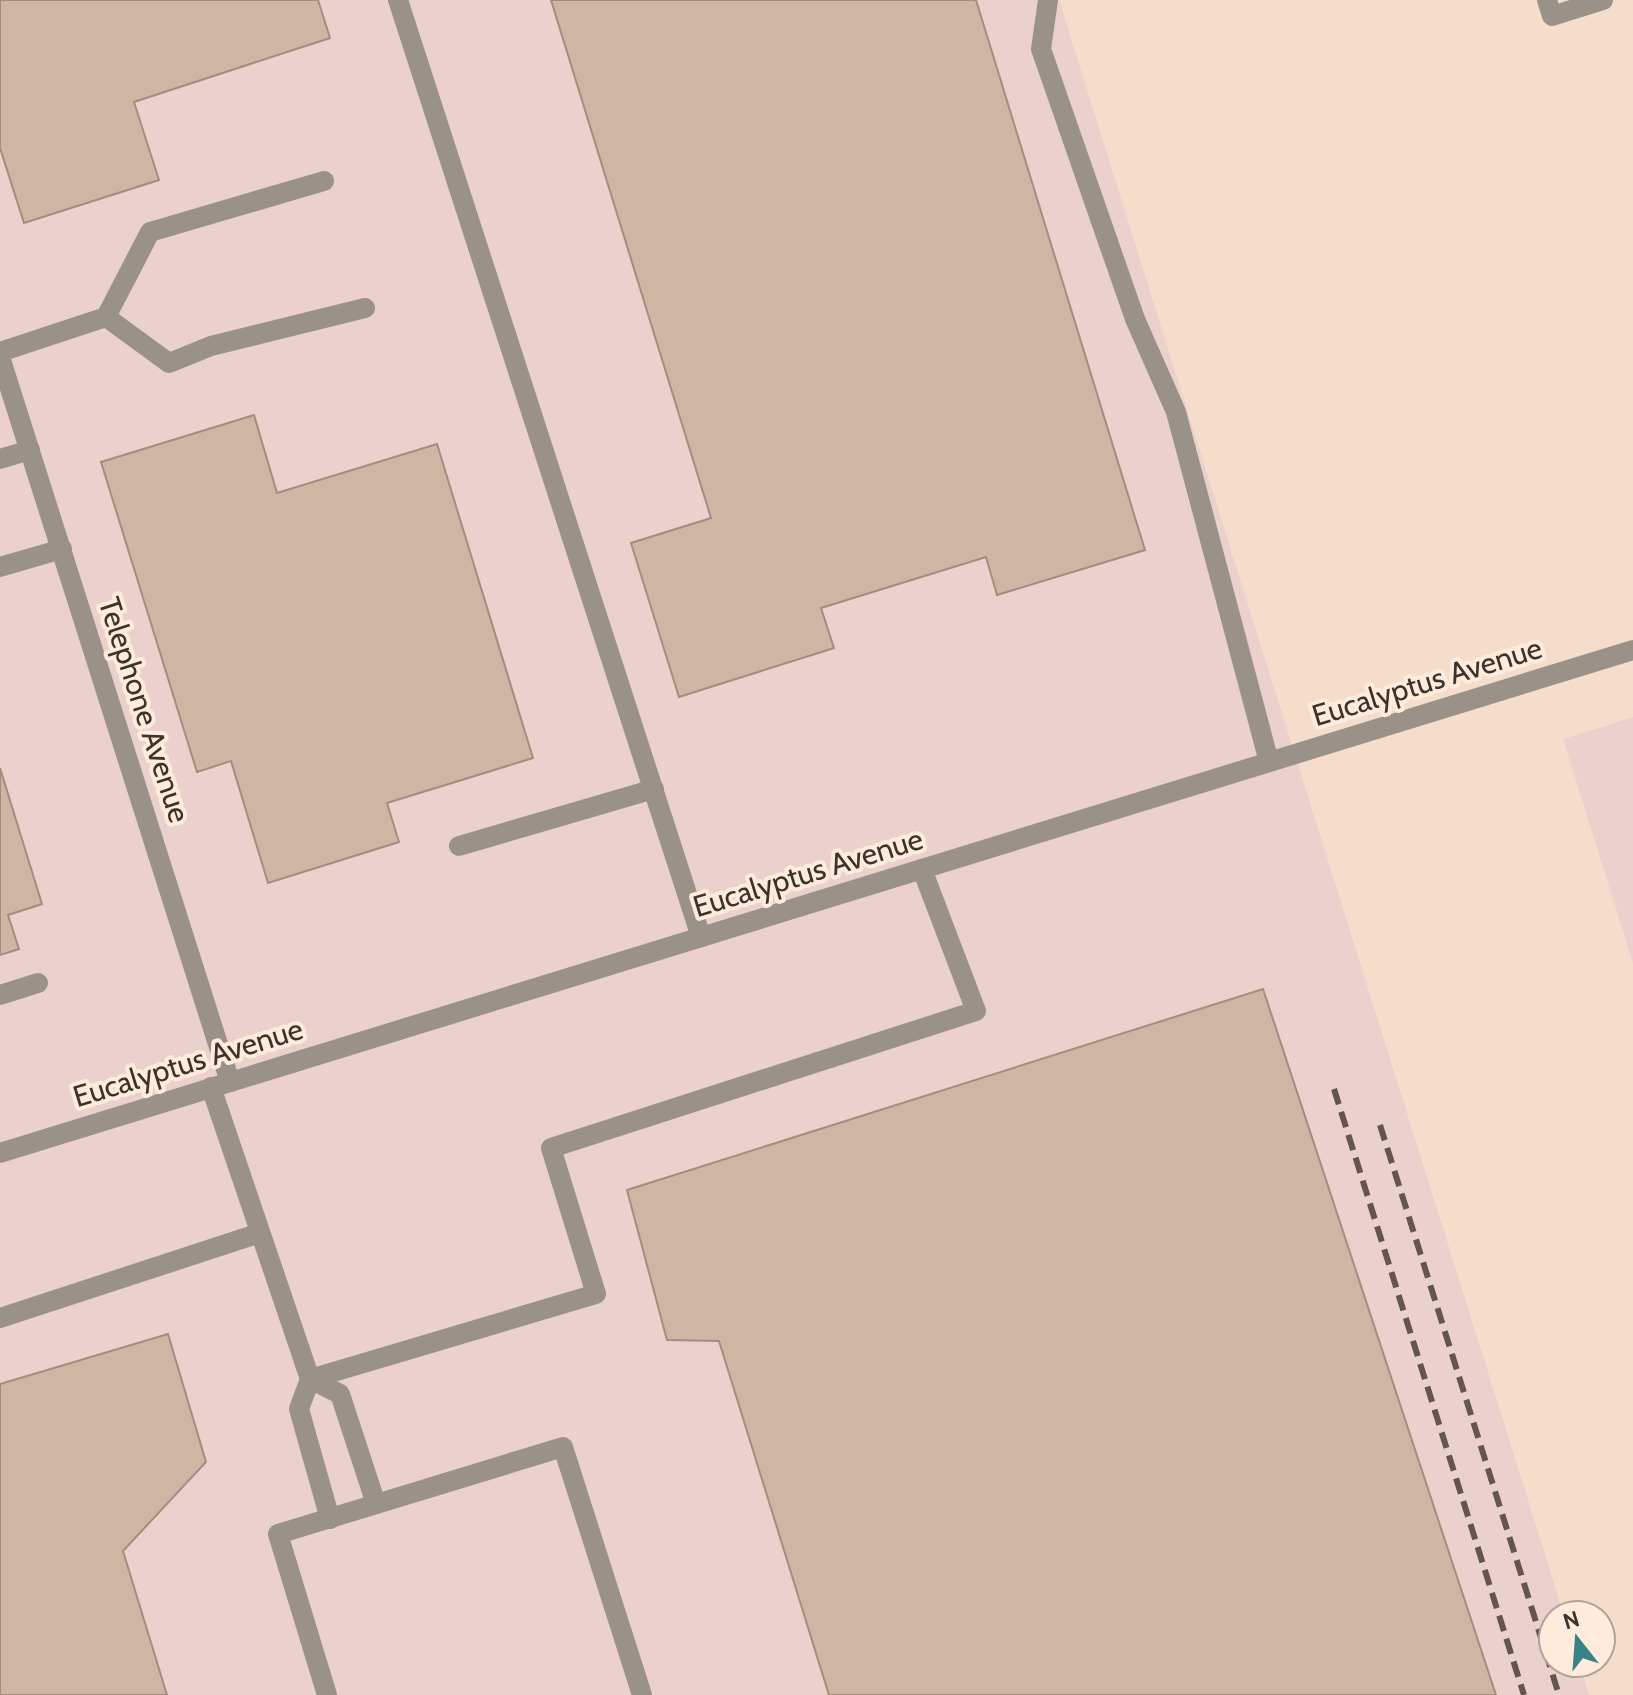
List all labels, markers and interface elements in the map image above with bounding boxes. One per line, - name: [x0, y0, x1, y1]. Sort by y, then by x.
- street label: Telephone Avenue: [91, 592, 198, 827]
- street label: Eucalyptus Avenue: [1307, 629, 1546, 734]
- street label: Eucalyptus Avenue: [688, 820, 927, 925]
- street label: Eucalyptus Avenue: [68, 1010, 307, 1115]
- north arrow: [1537, 1599, 1617, 1679]
- text: N: [1560, 1605, 1583, 1636]

